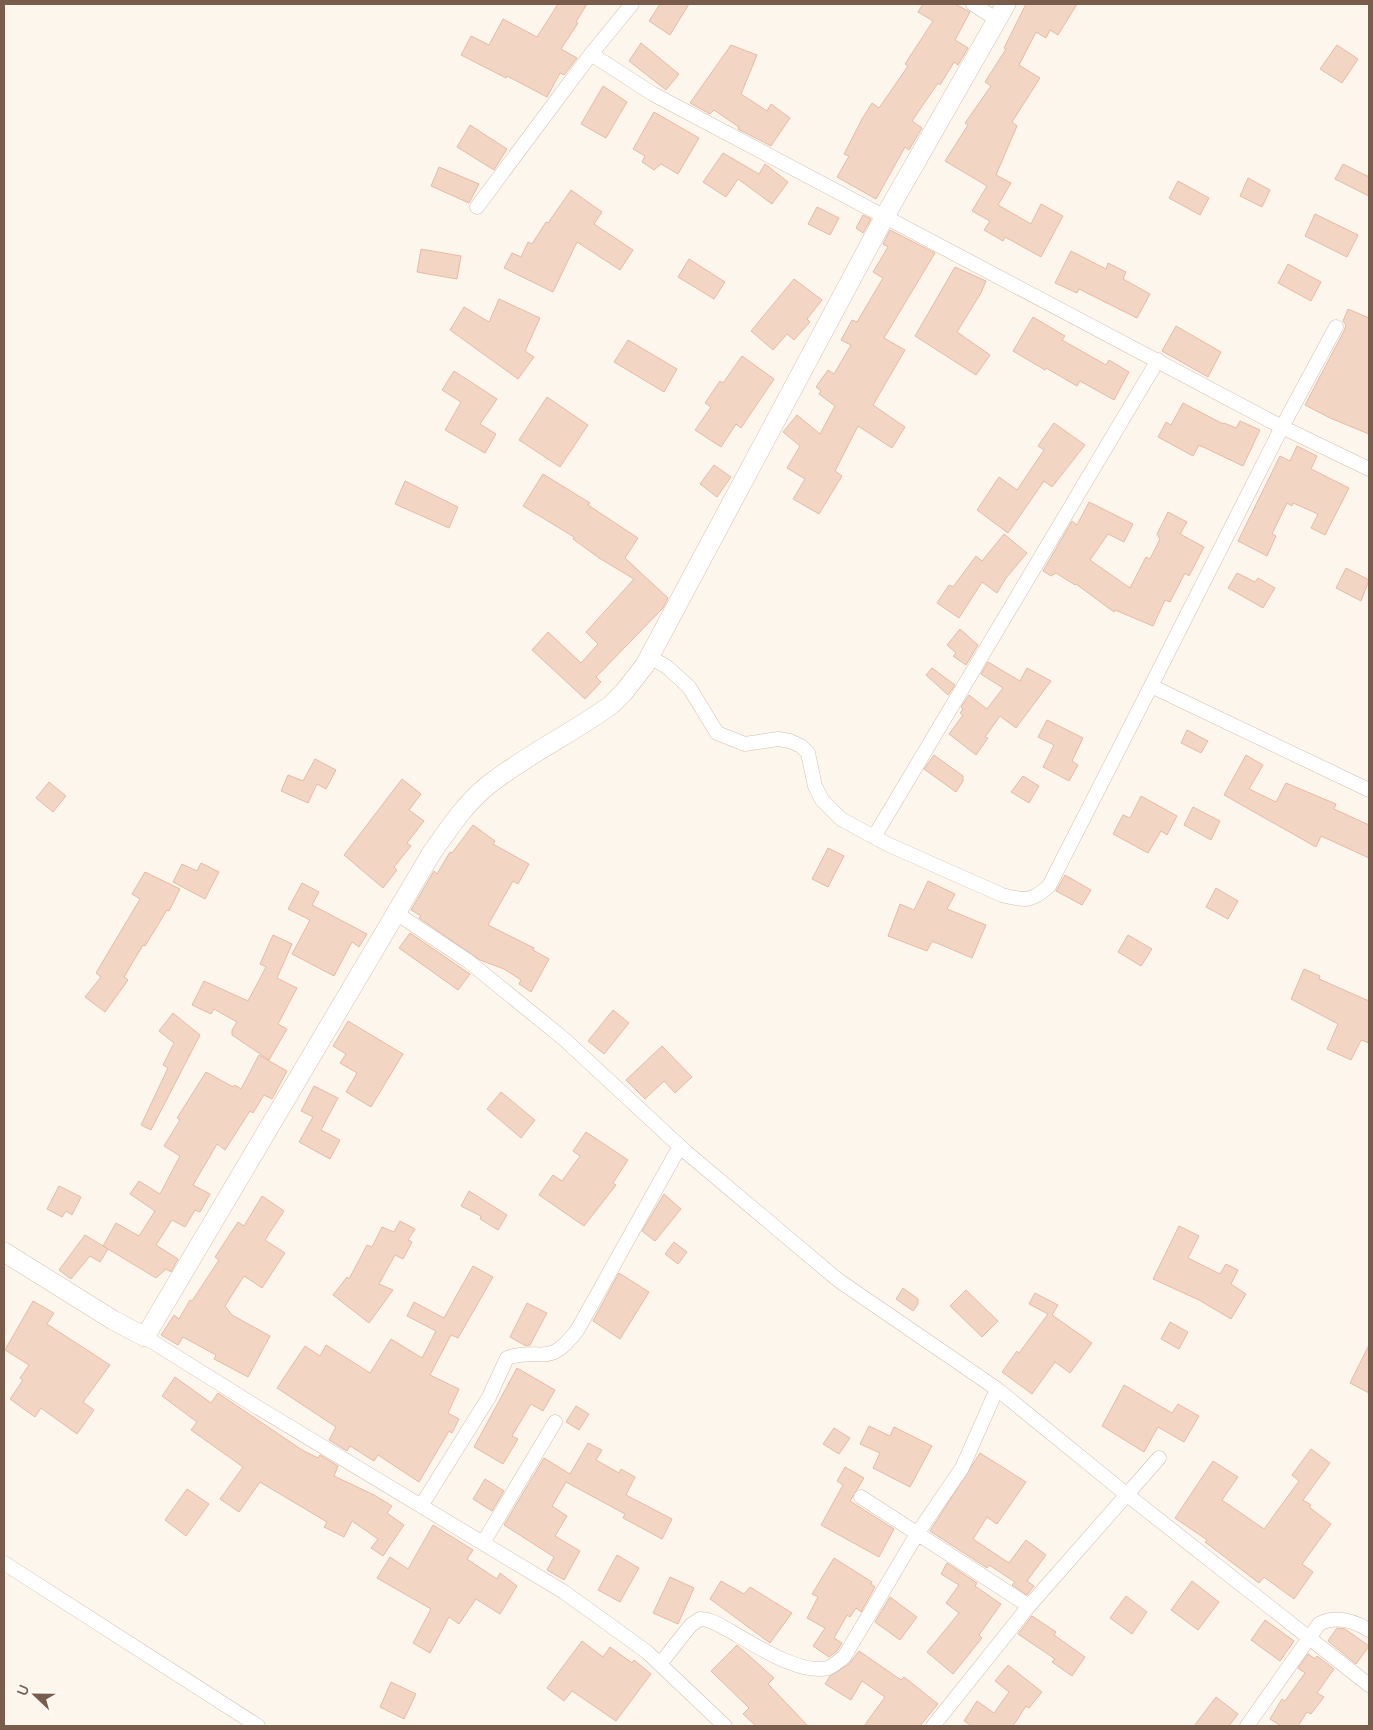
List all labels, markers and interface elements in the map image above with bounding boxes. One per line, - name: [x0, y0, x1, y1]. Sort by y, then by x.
- north arrow: [10, 1670, 60, 1720]
- text: U: [12, 1682, 33, 1698]

